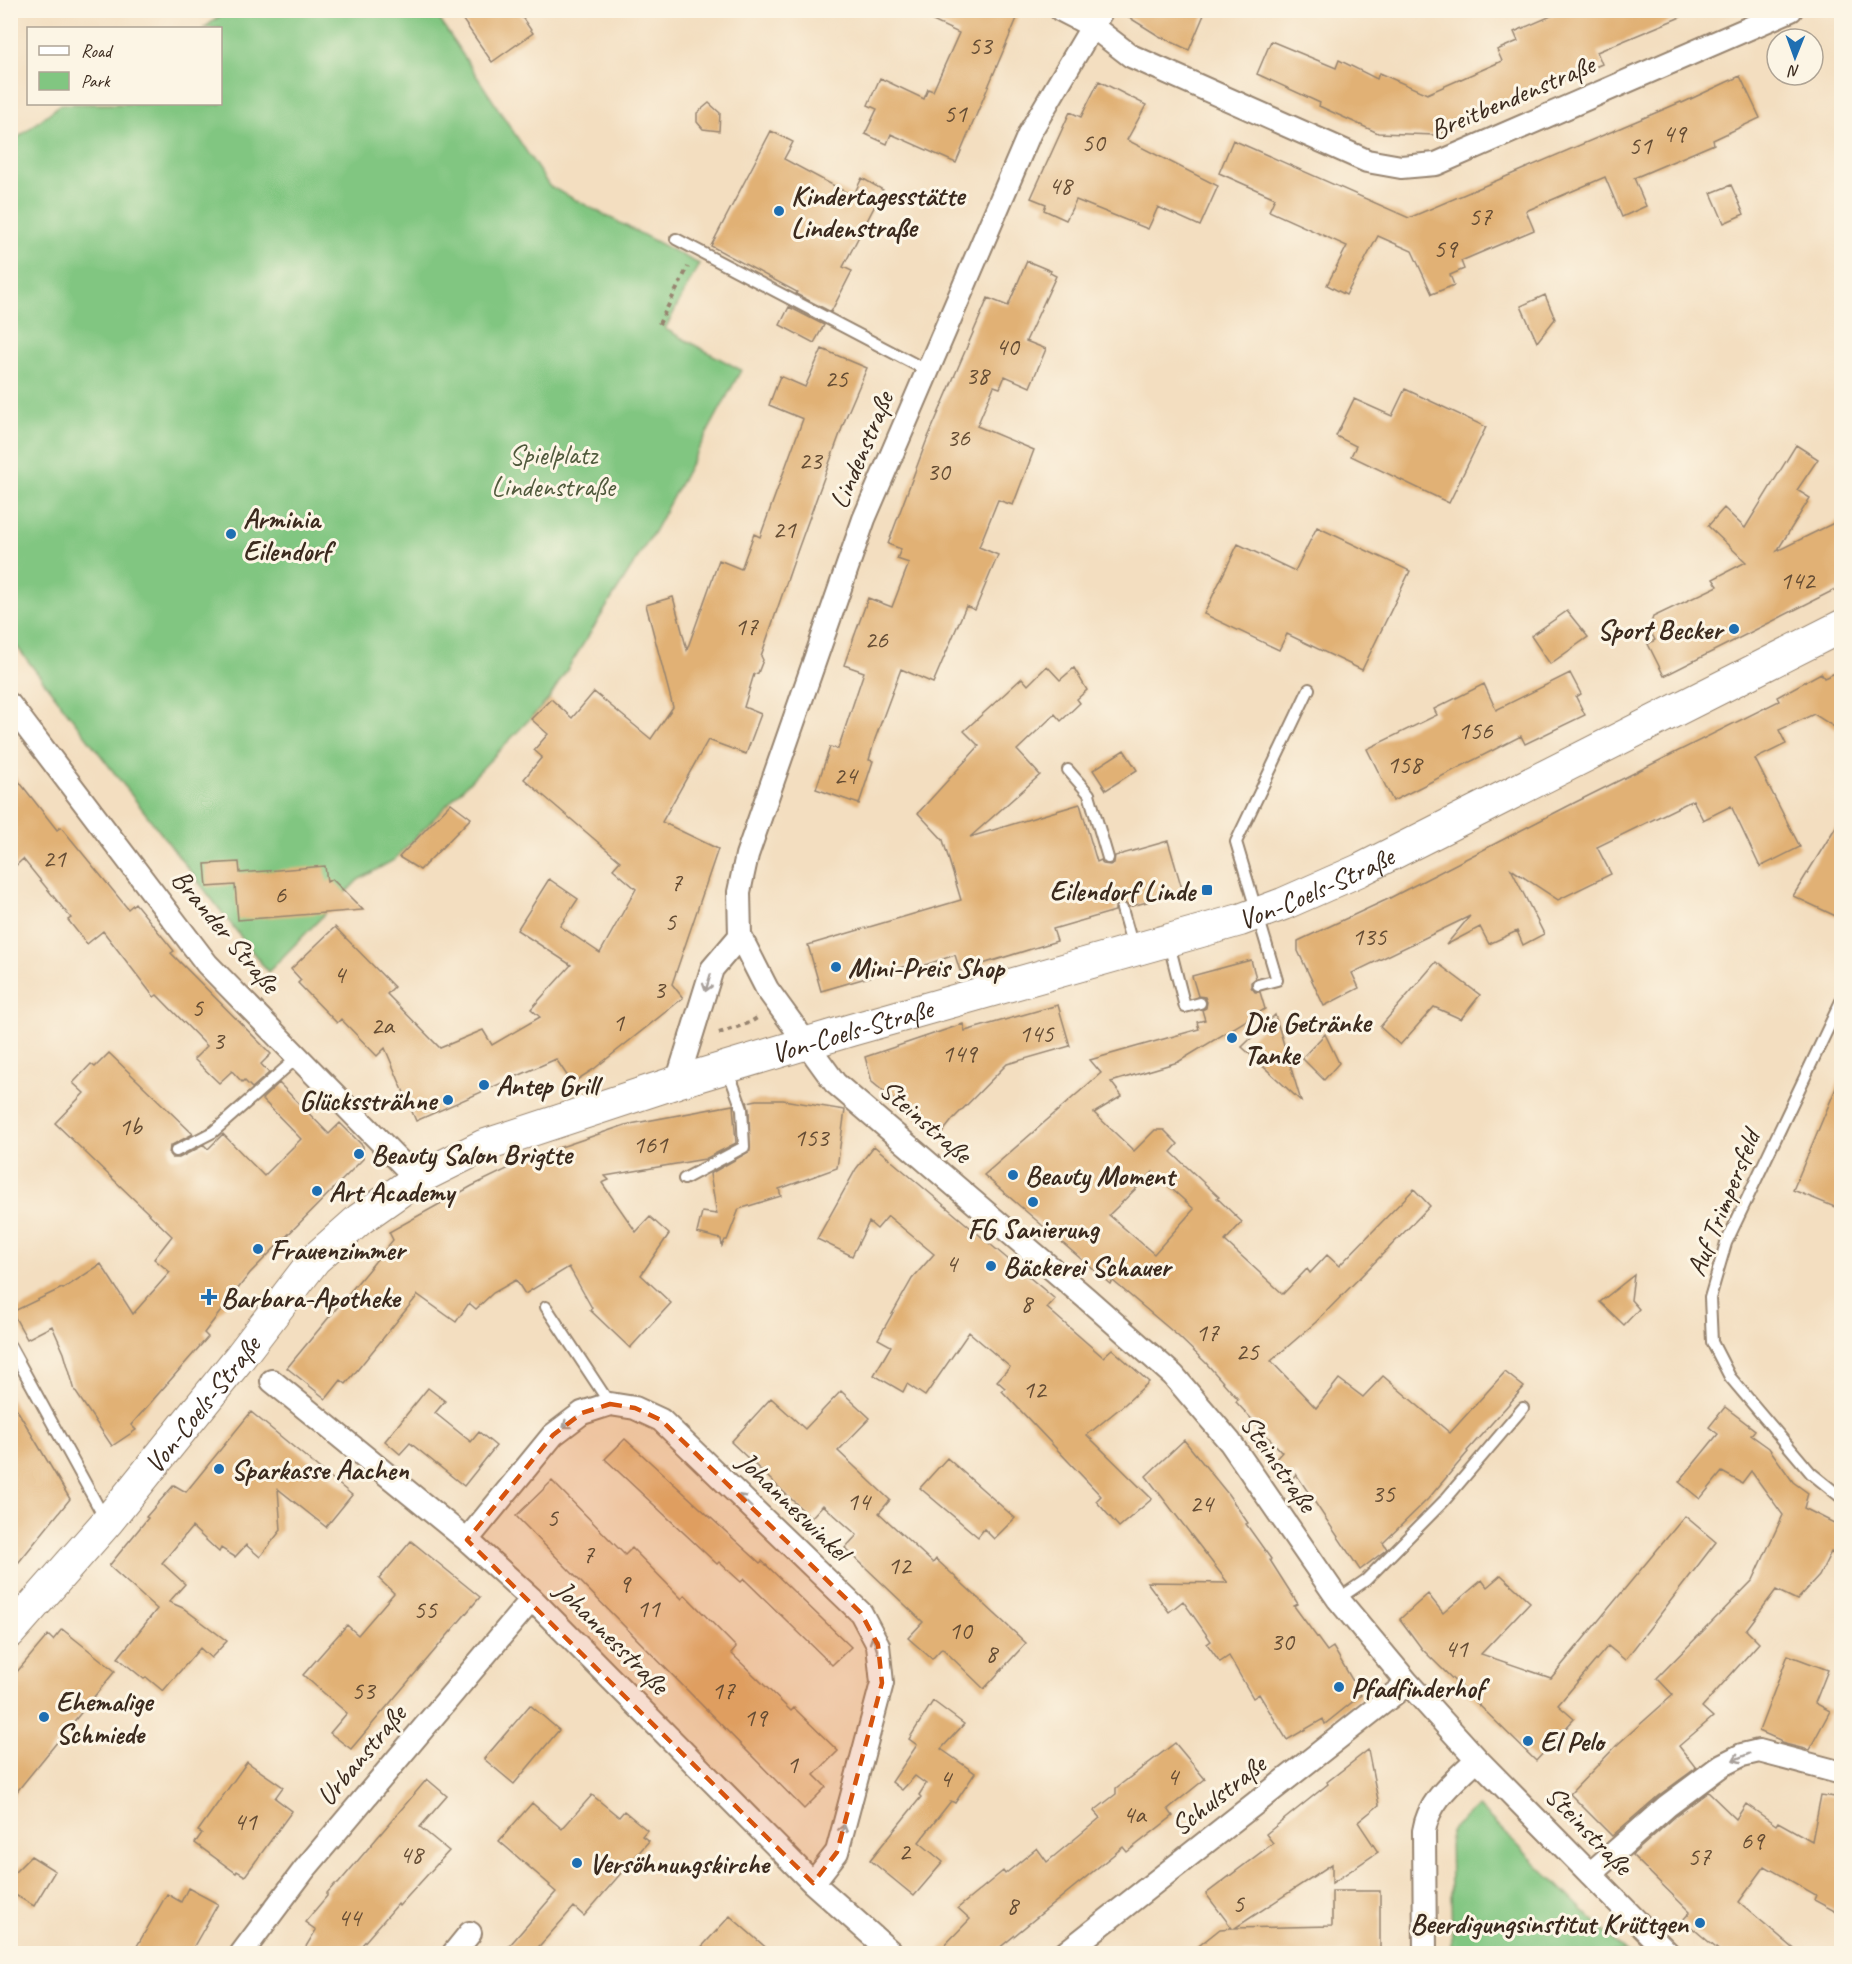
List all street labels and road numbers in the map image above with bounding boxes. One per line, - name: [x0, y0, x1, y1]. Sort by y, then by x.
- street label: Breitbendenstraße: [1425, 46, 1601, 147]
- street label: Lindenstraße: [821, 385, 902, 514]
- street label: Von-Coels-Straße: [1233, 838, 1401, 937]
- street label: Brander Straße: [164, 862, 289, 1002]
- street label: Von-Coels-Straße: [767, 990, 938, 1070]
- street label: Steinstraße: [873, 1071, 981, 1172]
- street label: Auf Trimpersfeld: [1678, 1121, 1770, 1281]
- street label: Von-Coels-Straße: [136, 1327, 269, 1480]
- street label: Steinstraße: [1233, 1407, 1326, 1520]
- street label: Johanneswinkel: [729, 1442, 861, 1572]
- street label: Johannesstraße: [546, 1571, 678, 1703]
- street label: Urbanstraße: [309, 1696, 415, 1813]
- street label: Schulstraße: [1163, 1746, 1274, 1843]
- street label: Steinstraße: [1538, 1778, 1641, 1883]

